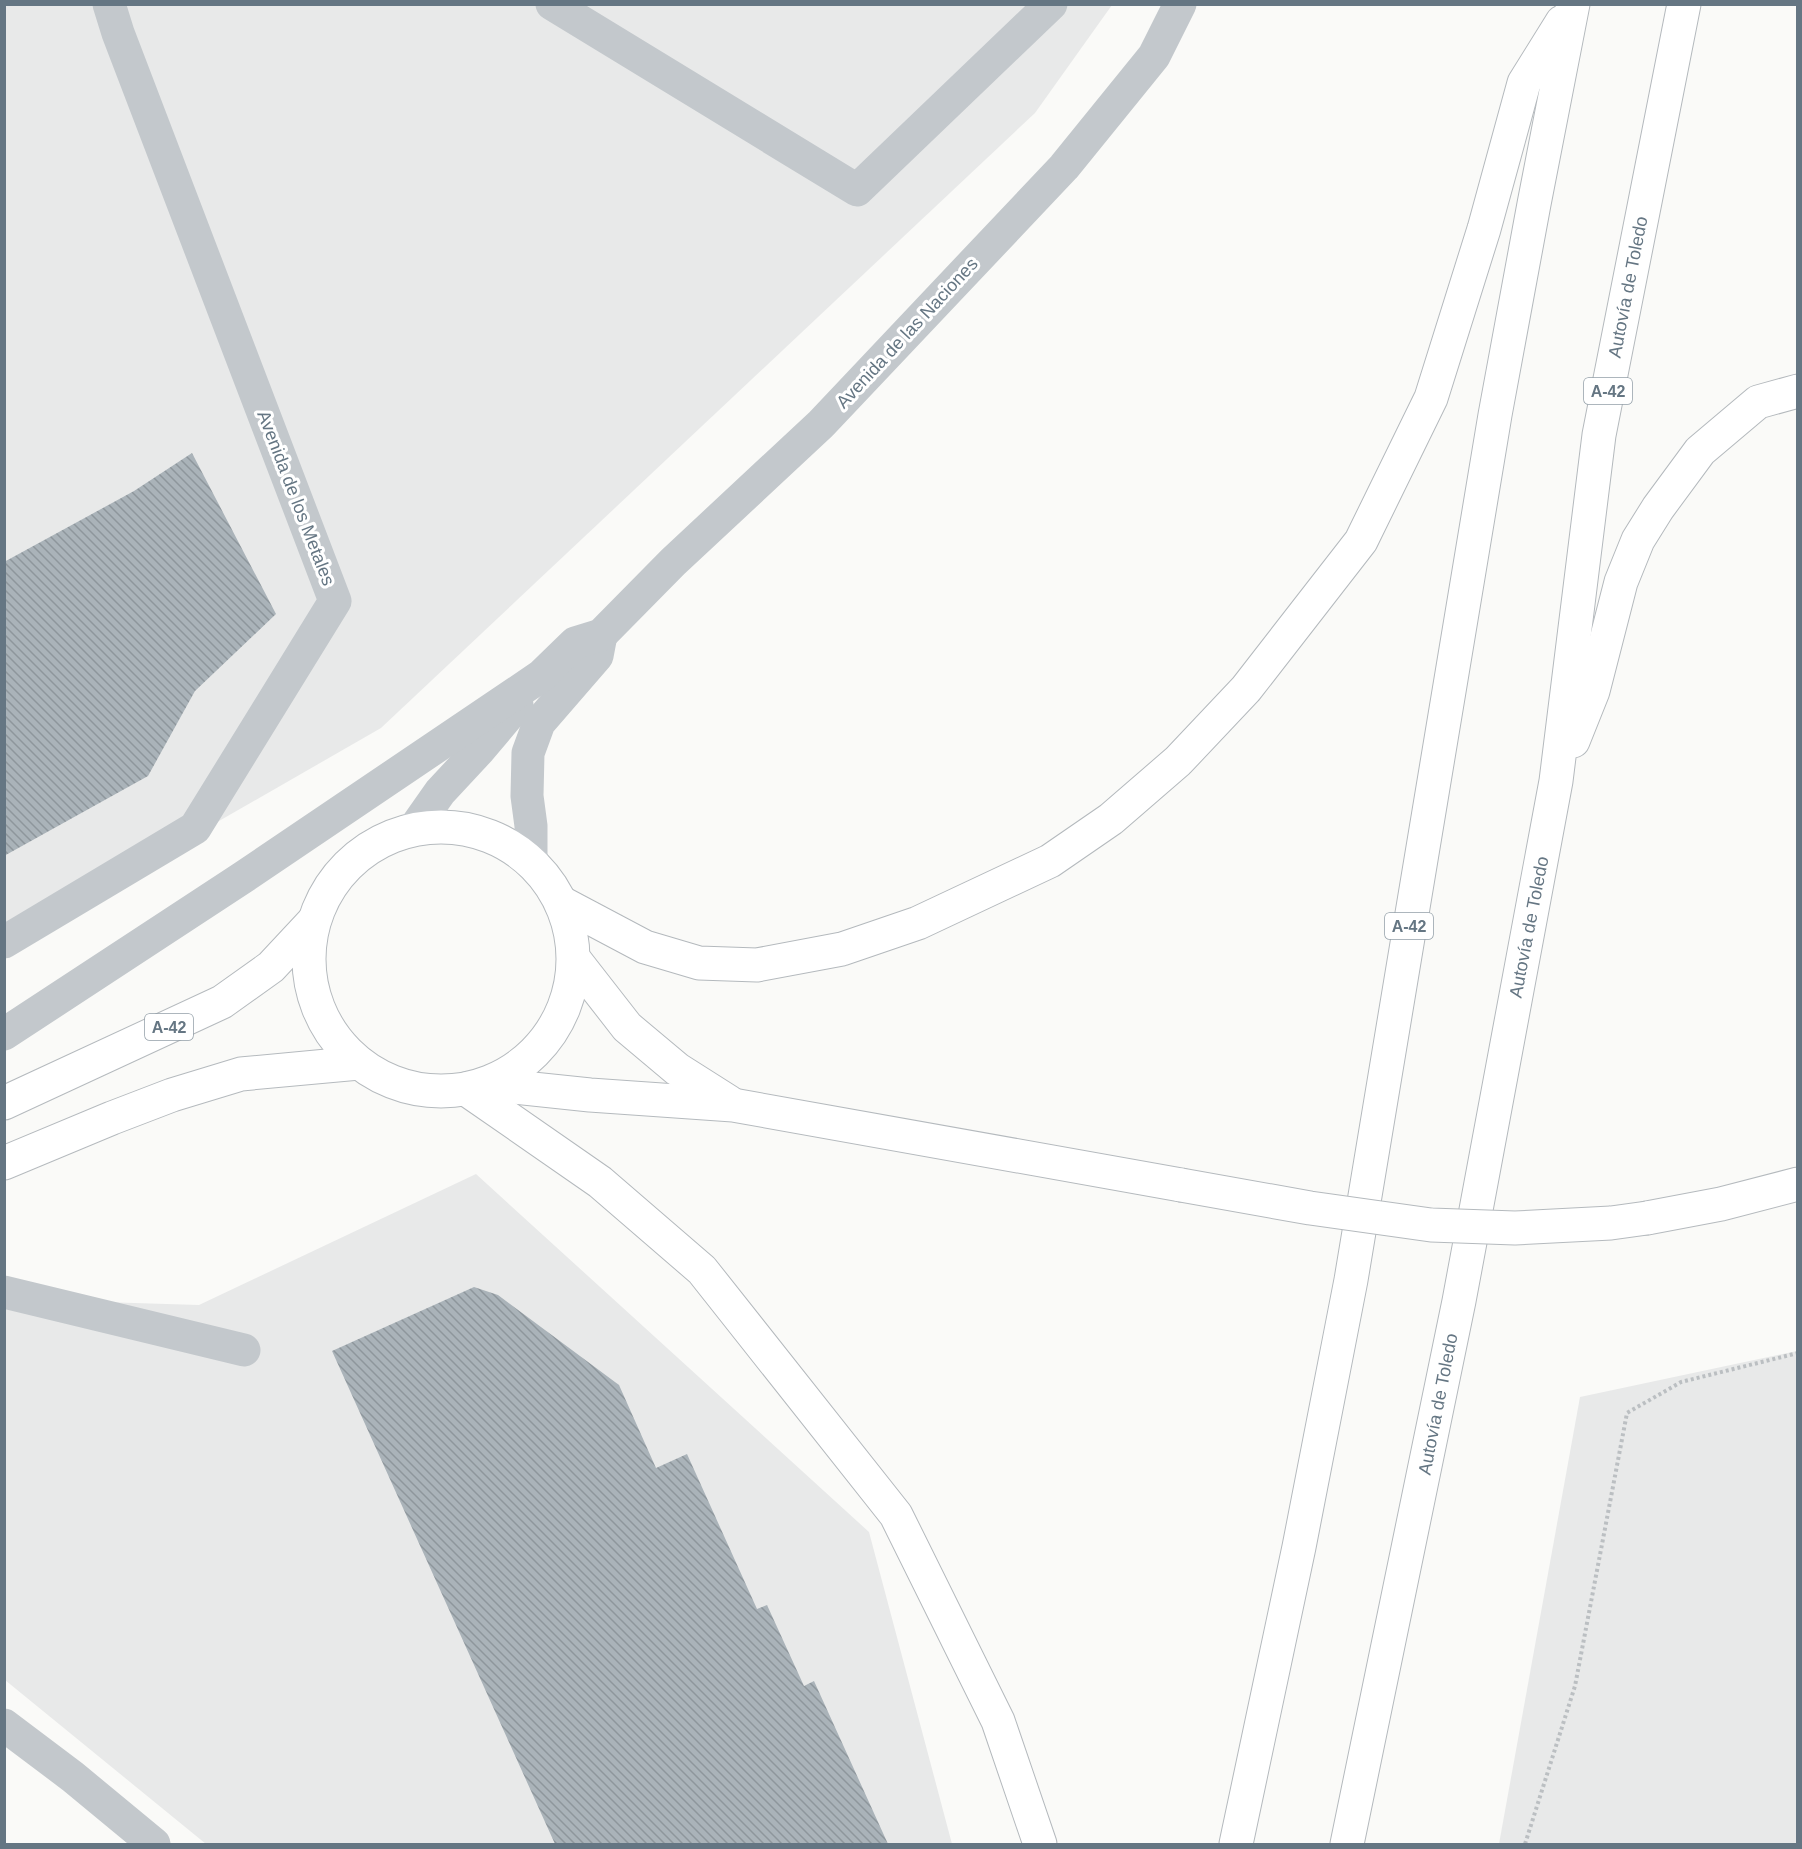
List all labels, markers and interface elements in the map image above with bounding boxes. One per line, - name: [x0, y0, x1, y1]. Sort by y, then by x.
- street label: Autovía de Toledo: [1604, 215, 1652, 359]
- street label: Avenida de las Naciones: [832, 254, 982, 412]
- road number: A-42: [1584, 378, 1632, 404]
- street label: Avenida de los Metales: [253, 408, 339, 588]
- street label: Autovía de Toledo: [1505, 855, 1553, 999]
- road number: A-42: [1385, 913, 1433, 939]
- road number: A-42: [145, 1014, 193, 1040]
- street label: Autovía de Toledo: [1414, 1332, 1462, 1476]

